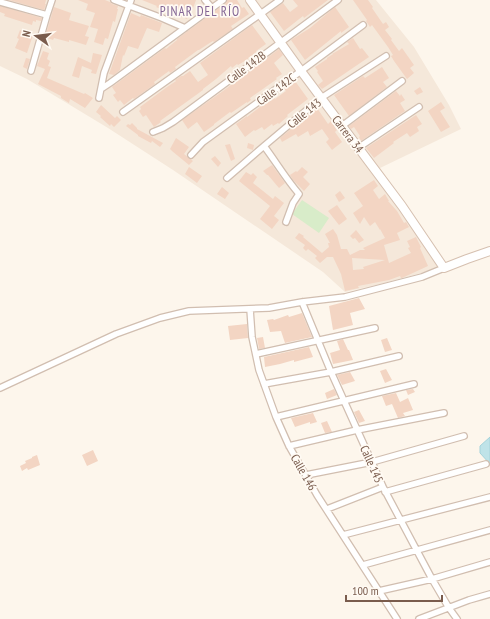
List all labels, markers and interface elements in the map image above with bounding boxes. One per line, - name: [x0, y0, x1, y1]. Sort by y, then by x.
- district label: PINAR DEL RÍO: [160, 3, 240, 20]
- north arrow: [16, 16, 56, 56]
- text: N: [19, 29, 34, 38]
- street label: Calle 142B: [223, 47, 269, 87]
- street label: Calle 142C: [253, 69, 299, 108]
- street label: Calle 143: [284, 95, 324, 131]
- street label: Carrera 34: [329, 112, 367, 156]
- street label: Calle 145: [357, 443, 387, 485]
- street label: Calle 146: [288, 451, 320, 493]
- scale bar: [346, 577, 442, 603]
- text: 100 m: [352, 583, 379, 598]

